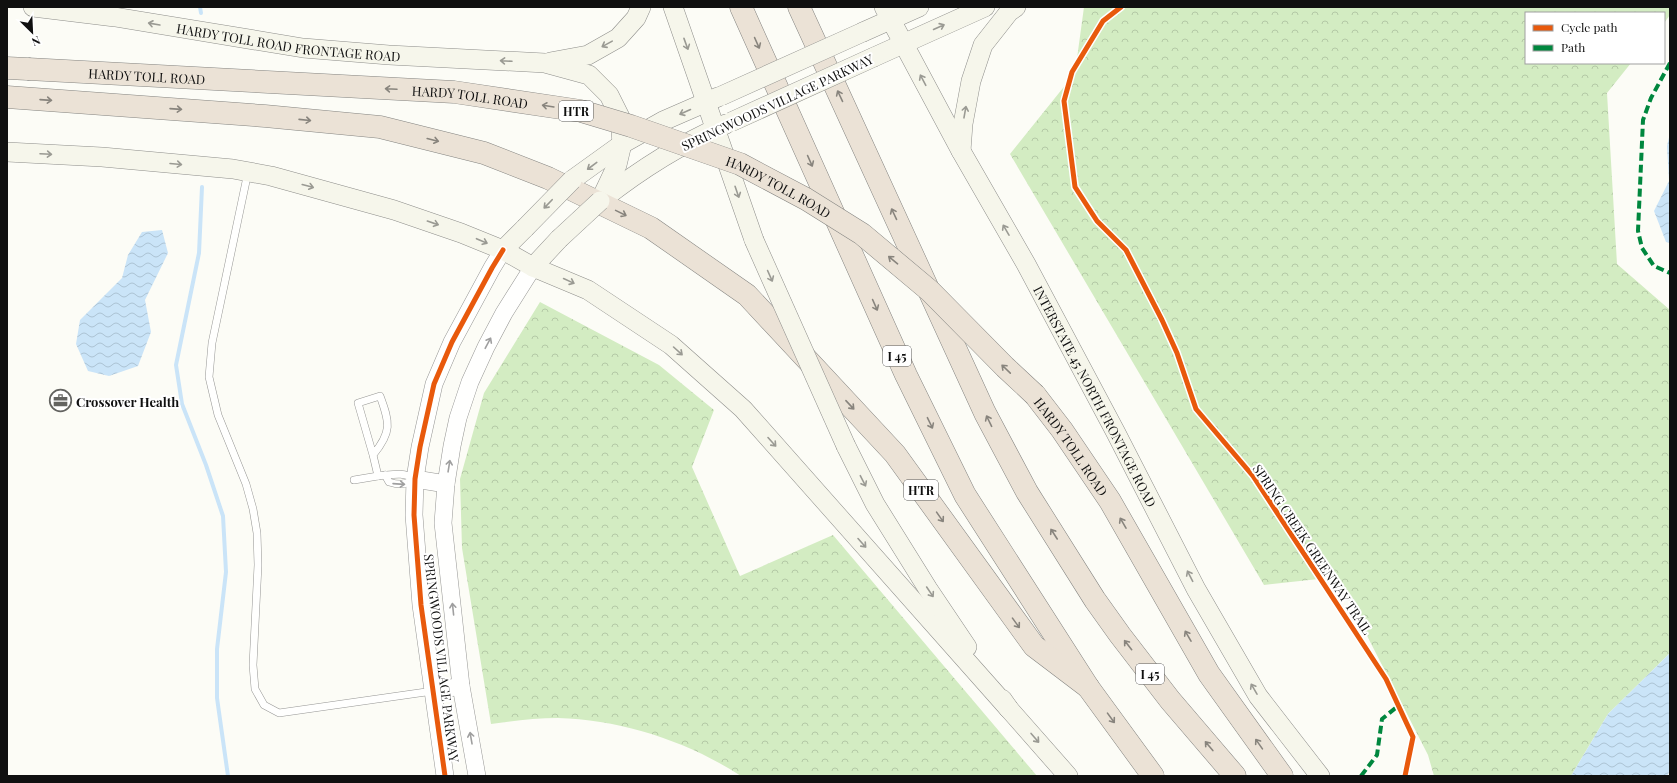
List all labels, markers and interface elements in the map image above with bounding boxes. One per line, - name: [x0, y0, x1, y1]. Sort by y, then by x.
- north arrow: [12, 12, 52, 52]
- legend: [1525, 12, 1665, 64]
- one-way arrow: [148, 19, 161, 27]
- street label: HARDY TOLL ROAD FRONTAGE ROAD: [175, 19, 401, 64]
- text: Cycle path: [1561, 19, 1618, 35]
- one-way arrow: [933, 23, 945, 31]
- text: N: [30, 33, 43, 50]
- one-way arrow: [754, 36, 761, 48]
- one-way arrow: [682, 37, 690, 49]
- text: Path: [1561, 39, 1585, 55]
- one-way arrow: [601, 41, 613, 48]
- street label: SPRINGWOODS VILLAGE PARKWAY: [678, 50, 876, 154]
- one-way arrow: [500, 58, 513, 65]
- street label: HARDY TOLL ROAD: [88, 64, 206, 87]
- one-way arrow: [919, 74, 926, 86]
- street label: HARDY TOLL ROAD: [411, 81, 529, 111]
- one-way arrow: [385, 85, 398, 92]
- one-way arrow: [835, 90, 843, 102]
- one-way arrow: [39, 96, 52, 103]
- road number: HTR: [559, 101, 593, 121]
- one-way arrow: [542, 102, 555, 110]
- one-way arrow: [169, 106, 182, 113]
- one-way arrow: [962, 106, 970, 119]
- one-way arrow: [679, 109, 691, 116]
- one-way arrow: [298, 116, 311, 123]
- one-way arrow: [426, 137, 439, 145]
- one-way arrow: [39, 151, 52, 158]
- street label: HARDY TOLL ROAD: [724, 151, 834, 221]
- one-way arrow: [807, 155, 814, 167]
- one-way arrow: [169, 160, 182, 167]
- one-way arrow: [586, 161, 597, 170]
- one-way arrow: [302, 183, 315, 190]
- one-way arrow: [734, 186, 742, 198]
- one-way arrow: [543, 199, 553, 209]
- one-way arrow: [890, 208, 897, 220]
- one-way arrow: [614, 210, 626, 217]
- one-way arrow: [426, 220, 439, 227]
- one-way arrow: [1002, 224, 1010, 236]
- one-way arrow: [476, 238, 488, 246]
- one-way arrow: [887, 255, 898, 264]
- one-way arrow: [767, 269, 774, 281]
- one-way arrow: [563, 278, 575, 286]
- street label: INTERSTATE 45 NORTH FRONTAGE ROAD: [1030, 282, 1161, 510]
- one-way arrow: [872, 299, 879, 311]
- one-way arrow: [485, 337, 492, 349]
- road number: I 45: [883, 346, 911, 366]
- one-way arrow: [673, 347, 684, 356]
- one-way arrow: [1002, 365, 1012, 374]
- office icon: Crossover Health: [47, 388, 73, 414]
- place label: Crossover Health: [76, 393, 179, 410]
- street label: HARDY TOLL ROAD: [1031, 393, 1112, 499]
- one-way arrow: [845, 400, 855, 410]
- one-way arrow: [985, 415, 993, 427]
- one-way arrow: [927, 417, 934, 429]
- one-way arrow: [767, 437, 776, 447]
- one-way arrow: [445, 460, 453, 473]
- street label: SPRING CREEK GREENWAY TRAIL: [1250, 461, 1377, 638]
- one-way arrow: [860, 475, 867, 487]
- one-way arrow: [392, 480, 405, 487]
- road number: HTR: [904, 480, 938, 500]
- one-way arrow: [936, 511, 944, 522]
- one-way arrow: [1119, 517, 1127, 529]
- one-way arrow: [1049, 528, 1057, 540]
- one-way arrow: [857, 538, 866, 548]
- street label: SPRINGWOODS VILLAGE PARKWAY: [421, 553, 463, 764]
- one-way arrow: [1185, 571, 1193, 583]
- one-way arrow: [926, 586, 934, 597]
- one-way arrow: [449, 603, 457, 616]
- one-way arrow: [1012, 617, 1020, 628]
- one-way arrow: [1183, 630, 1191, 642]
- one-way arrow: [1124, 640, 1132, 651]
- road number: I 45: [1136, 664, 1164, 684]
- one-way arrow: [1249, 684, 1257, 696]
- one-way arrow: [1107, 713, 1115, 724]
- one-way arrow: [466, 732, 474, 745]
- one-way arrow: [1030, 733, 1039, 744]
- one-way arrow: [1255, 739, 1263, 750]
- one-way arrow: [1205, 741, 1214, 752]

